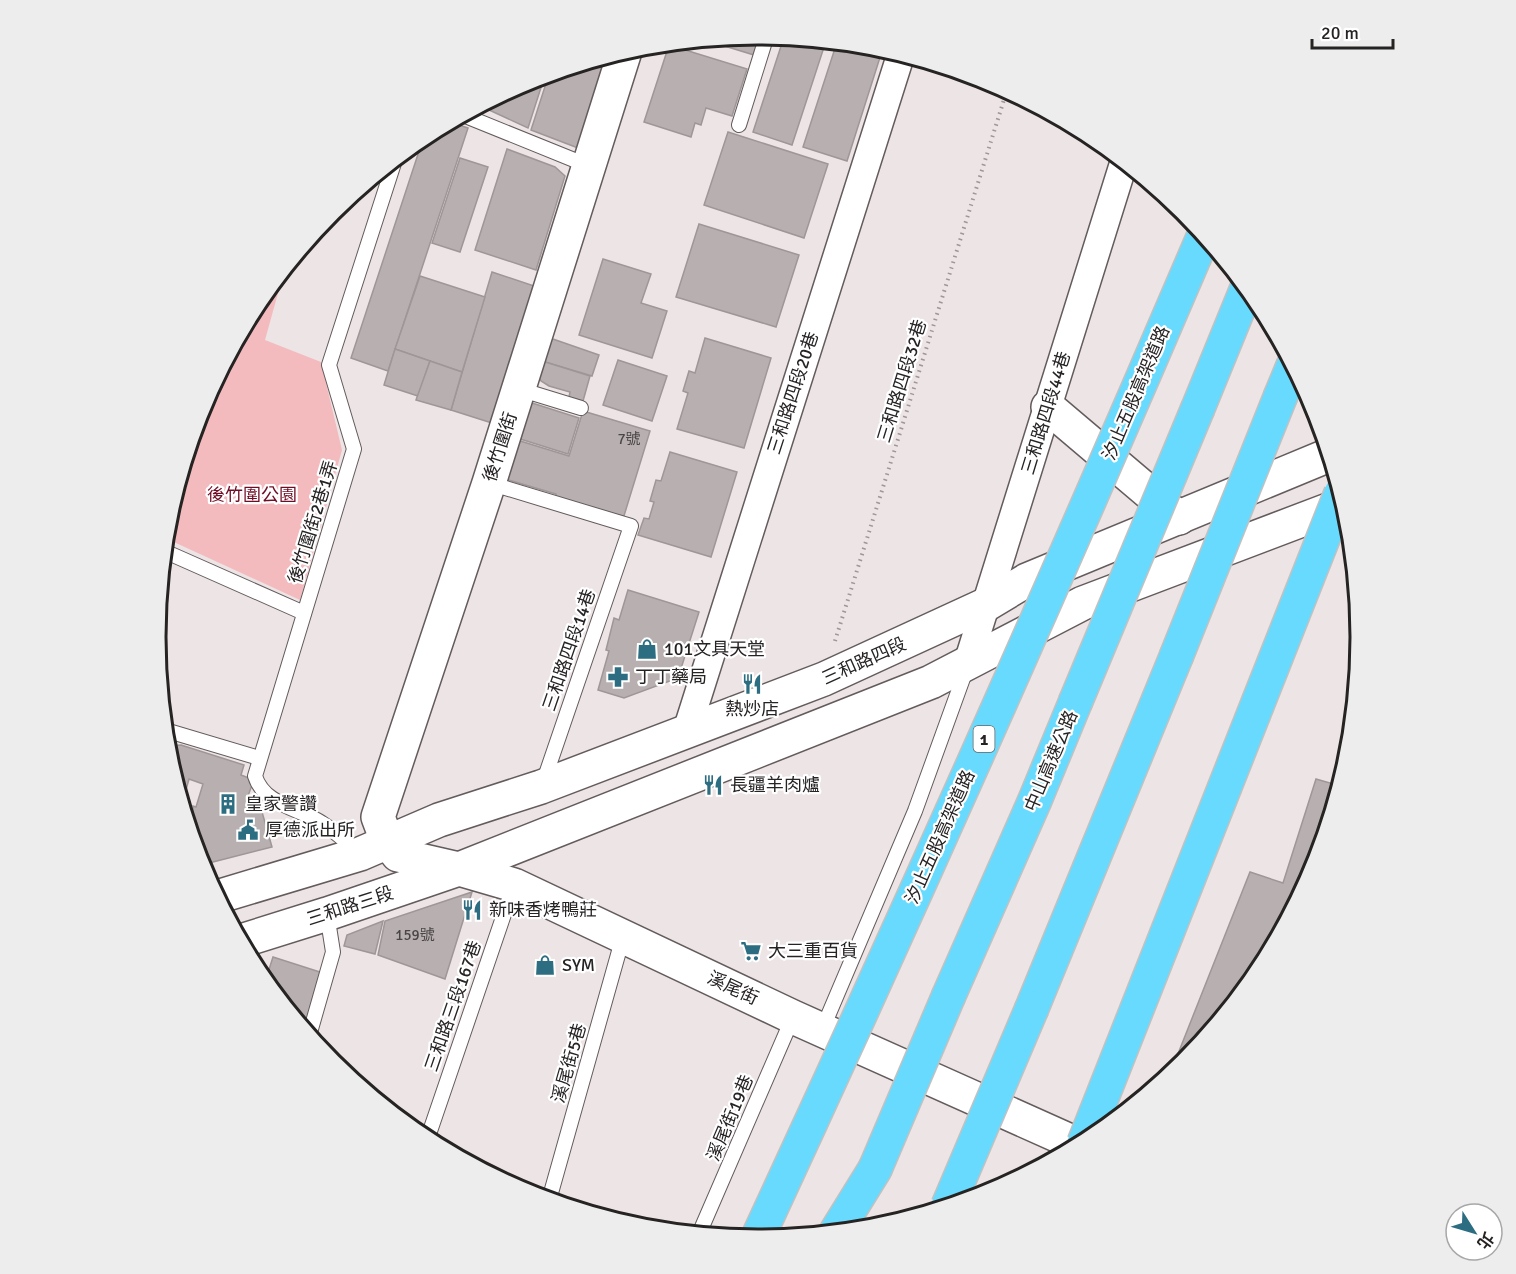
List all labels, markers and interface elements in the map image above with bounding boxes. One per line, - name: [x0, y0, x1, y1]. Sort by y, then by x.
- scale bar: [1312, 12, 1393, 50]
- text: 20 m: [1321, 22, 1359, 44]
- street label: 三和路四段32巷: [873, 317, 931, 445]
- street label: 汐止五股高架道路: [1098, 322, 1174, 464]
- street label: 三和路四段20巷: [763, 329, 823, 457]
- street label: 三和路四段44巷: [1017, 349, 1075, 477]
- street label: 後竹圍街: [478, 409, 522, 485]
- house number: 7號: [617, 430, 641, 448]
- street label: 後竹圍街2巷1弄: [284, 458, 342, 586]
- park label: 後竹圍公園: [207, 484, 297, 506]
- street label: 三和路四段14巷: [538, 586, 600, 714]
- street label: 三和路四段: [818, 633, 910, 689]
- shop icon: 101文具天堂: [635, 637, 659, 661]
- place label: 101文具天堂: [664, 638, 765, 660]
- pharmacy icon: 丁丁藥局: [606, 665, 630, 689]
- place label: 丁丁藥局: [635, 666, 707, 688]
- restaurant icon: 熱炒店: [740, 672, 764, 696]
- place label: 熱炒店: [725, 698, 779, 720]
- street label: 中山高速公路: [1020, 707, 1082, 815]
- road number: 1: [974, 726, 994, 752]
- street label: 汐止五股高架道路: [901, 767, 979, 907]
- restaurant icon: 長疆羊肉爐: [701, 773, 725, 797]
- place label: 長疆羊肉爐: [730, 774, 820, 796]
- building icon: 皇家警讚: [216, 792, 240, 816]
- place label: 皇家警讚: [245, 793, 317, 815]
- public building icon: 厚德派出所: [236, 818, 260, 842]
- place label: 厚德派出所: [265, 819, 355, 841]
- street label: 三和路三段: [304, 882, 396, 930]
- restaurant icon: 新味香烤鴨莊: [460, 898, 484, 922]
- place label: 新味香烤鴨莊: [489, 899, 597, 921]
- house number: 159號: [395, 926, 435, 944]
- street label: 三和路三段167巷: [420, 938, 486, 1074]
- supermarket icon: 大三重百貨: [739, 939, 763, 963]
- place label: 大三重百貨: [768, 940, 858, 962]
- shop icon: SYM: [533, 953, 557, 977]
- place label: SYM: [562, 954, 595, 976]
- street label: 溪尾街: [704, 967, 762, 1009]
- street label: 溪尾街5巷: [547, 1021, 591, 1105]
- street label: 溪尾街19巷: [702, 1072, 758, 1164]
- north arrow: [1444, 1202, 1504, 1262]
- text: 北: [1472, 1228, 1498, 1253]

